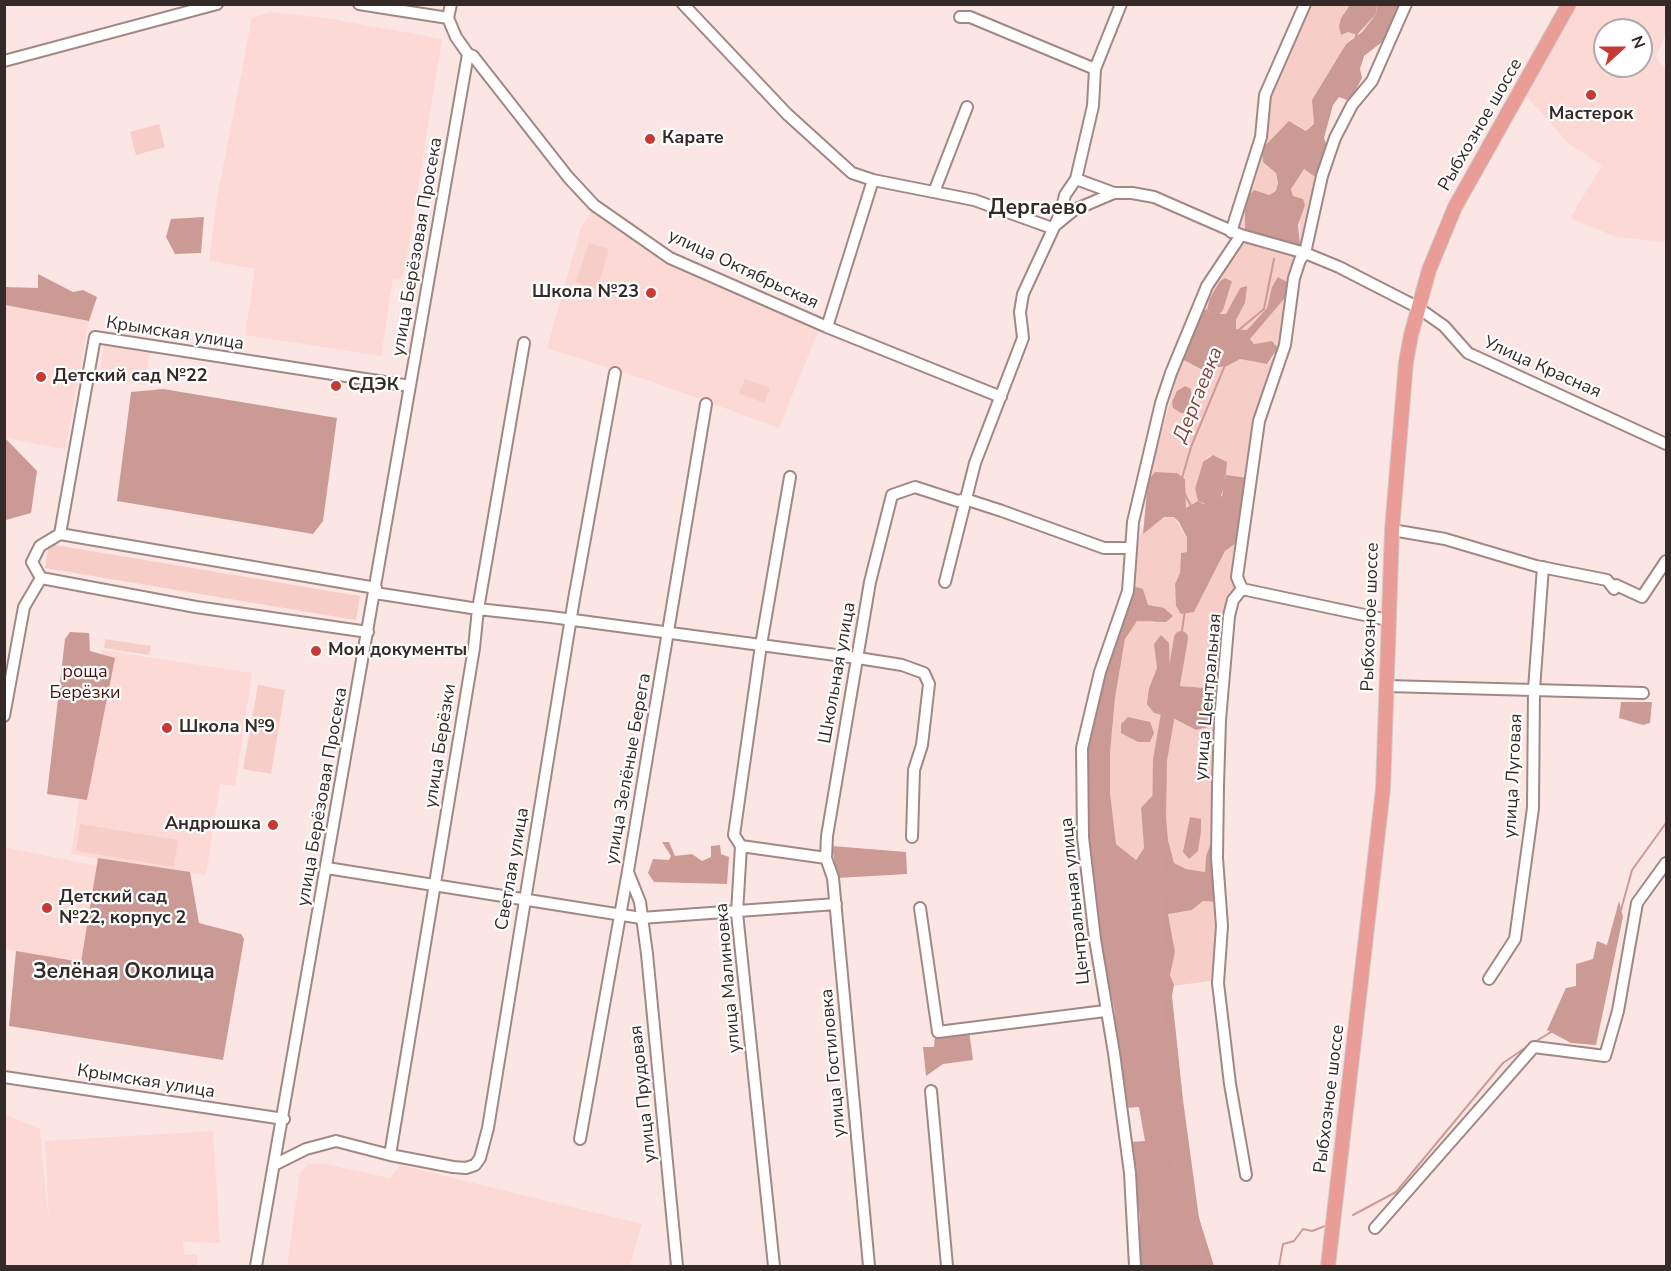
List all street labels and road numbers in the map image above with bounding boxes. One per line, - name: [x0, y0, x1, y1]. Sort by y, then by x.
- street label: Рыбхозное шоссе: [1434, 55, 1528, 195]
- street label: улица Берёзовая Просека: [388, 136, 448, 358]
- street label: улица Октябрьская: [664, 226, 822, 314]
- street label: Крымская улица: [104, 312, 246, 356]
- street label: Улица Красная: [1480, 332, 1604, 404]
- street label: Рыбхозное шоссе: [1358, 542, 1384, 692]
- street label: Школьная улица: [815, 601, 861, 745]
- street label: улица Центральная: [1191, 613, 1227, 781]
- street label: улица Зелёные Берега: [602, 672, 656, 866]
- street label: улица Берёзки: [420, 682, 462, 810]
- street label: улица Берёзовая Просека: [293, 686, 353, 908]
- street label: улица Луговая: [1500, 713, 1528, 839]
- street label: Светлая улица: [492, 806, 534, 932]
- street label: Центральная улица: [1056, 816, 1096, 986]
- street label: улица Малиновка: [712, 902, 746, 1054]
- street label: улица Гостиловка: [817, 988, 851, 1138]
- street label: улица Прудовая: [626, 1024, 662, 1164]
- street label: Рыбхозное шоссе: [1310, 1024, 1350, 1174]
- street label: Крымская улица: [75, 1060, 217, 1104]

